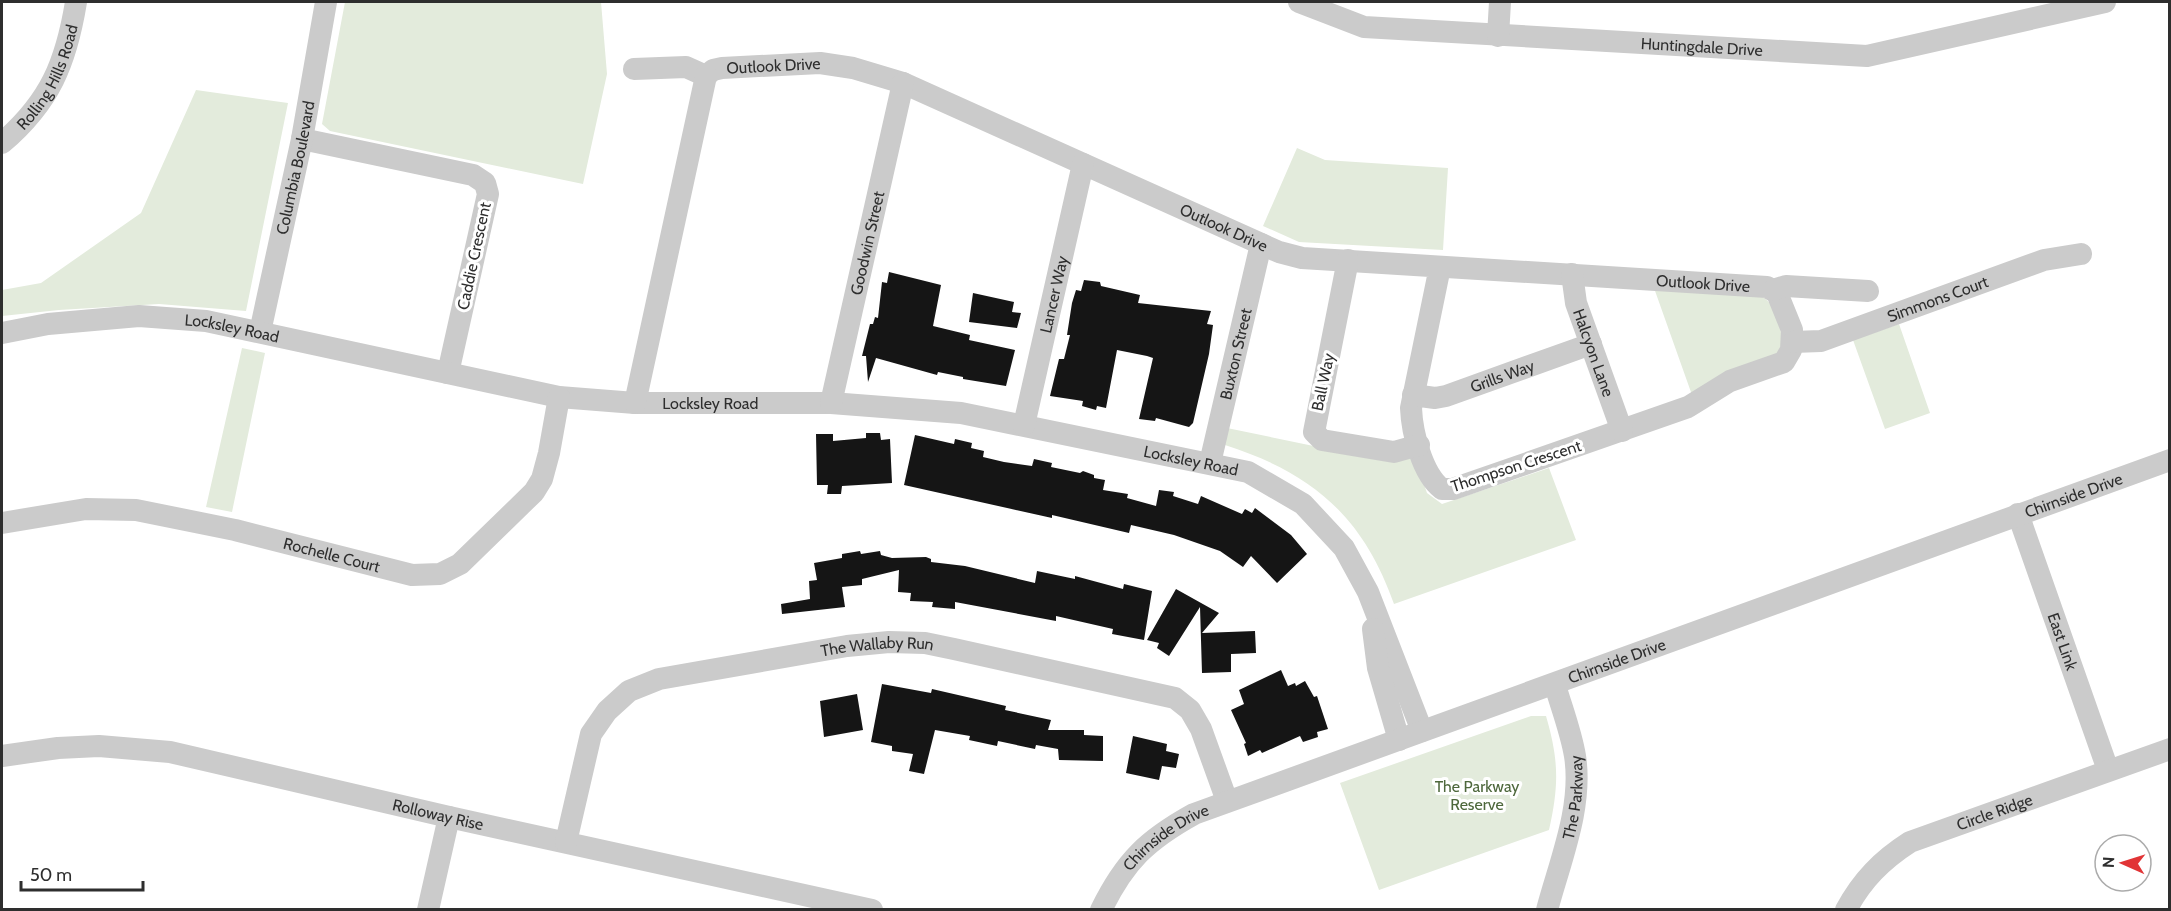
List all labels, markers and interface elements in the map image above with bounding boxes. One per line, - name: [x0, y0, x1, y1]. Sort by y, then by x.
- street label: Rolling Hills Road: [13, 23, 81, 133]
- street label: Huntingdale Drive: [1640, 33, 1763, 59]
- street label: Outlook Drive: [726, 53, 821, 77]
- street label: Columbia Boulevard: [272, 99, 318, 236]
- street label: Goodwin Street: [846, 189, 888, 297]
- street label: Outlook Drive: [1177, 199, 1271, 255]
- street label: Caddie Crescent: [453, 200, 495, 312]
- street label: Lancer Way: [1036, 254, 1071, 335]
- street label: Outlook Drive: [1656, 271, 1751, 295]
- street label: Simmons Court: [1884, 271, 1991, 326]
- street label: Buxton Street: [1216, 306, 1255, 402]
- street label: Halcyon Lane: [1569, 306, 1618, 399]
- street label: Locksley Road: [184, 310, 281, 346]
- street label: Ball Way: [1308, 351, 1338, 413]
- street label: Grills Way: [1467, 356, 1537, 396]
- street label: Locksley Road: [662, 394, 758, 413]
- street label: Thompson Crescent: [1448, 436, 1584, 496]
- street label: Locksley Road: [1142, 441, 1240, 479]
- street label: Chirnside Drive: [2022, 469, 2125, 521]
- street label: Rochelle Court: [281, 533, 383, 576]
- street label: East Link: [2044, 610, 2082, 673]
- street label: The Wallaby Run: [819, 632, 936, 660]
- street label: Chirnside Drive: [1565, 634, 1668, 687]
- street label: The Parkway: [1558, 754, 1586, 842]
- park label: The Parkway Reserve: [1435, 777, 1519, 814]
- street label: Circle Ridge: [1954, 790, 2035, 834]
- street label: Rolloway Rise: [391, 795, 485, 834]
- street label: Chirnside Drive: [1119, 800, 1211, 874]
- north arrow: [2093, 833, 2153, 893]
- scale bar: [21, 854, 142, 892]
- text: N: [2099, 856, 2118, 868]
- text: 50 m: [30, 864, 72, 886]

